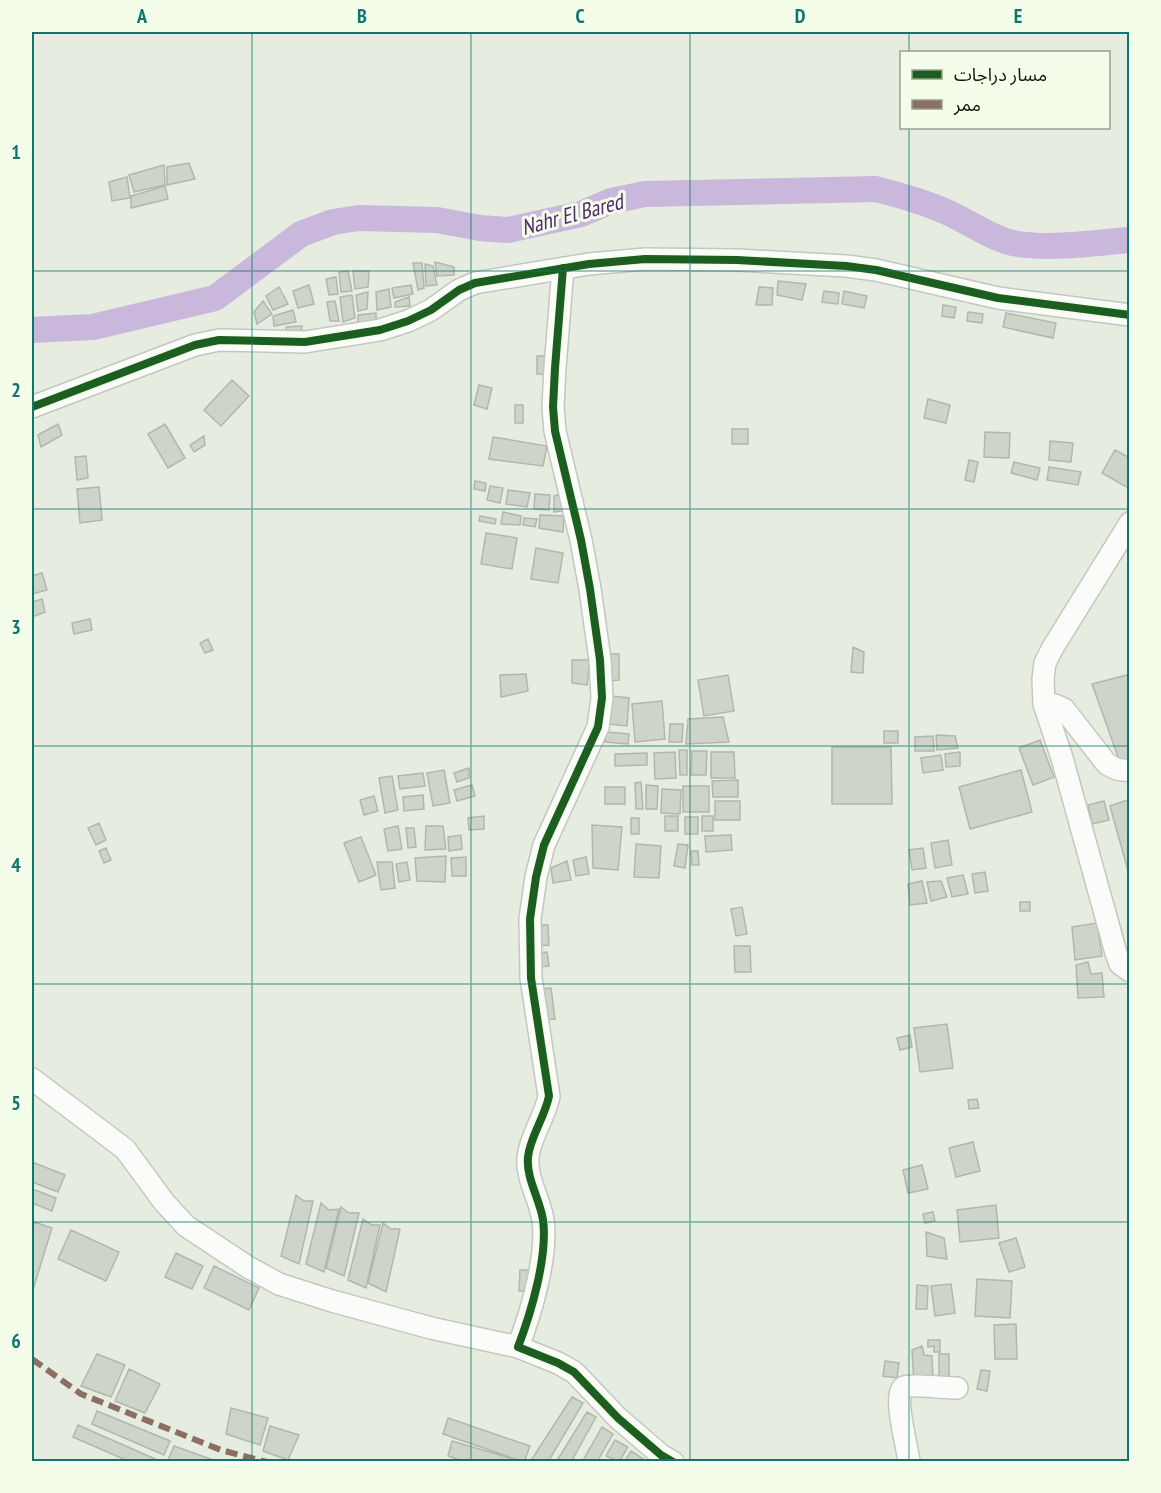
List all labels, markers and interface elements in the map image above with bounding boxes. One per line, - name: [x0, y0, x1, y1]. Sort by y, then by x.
- text: A: [136, 3, 148, 29]
- text: B: [357, 3, 367, 29]
- text: C: [575, 3, 585, 29]
- text: D: [795, 3, 806, 29]
- text: E: [1014, 3, 1022, 29]
- legend: [900, 51, 1110, 129]
- text: مسار دراجات: [954, 63, 1047, 86]
- text: ممر: [953, 93, 981, 116]
- text: 1: [11, 139, 21, 165]
- water label: Nahr El Bared: [518, 186, 629, 241]
- text: 2: [11, 377, 21, 403]
- text: 3: [11, 614, 21, 640]
- text: 4: [11, 852, 21, 878]
- text: 5: [11, 1090, 21, 1116]
- text: 6: [11, 1328, 21, 1354]

